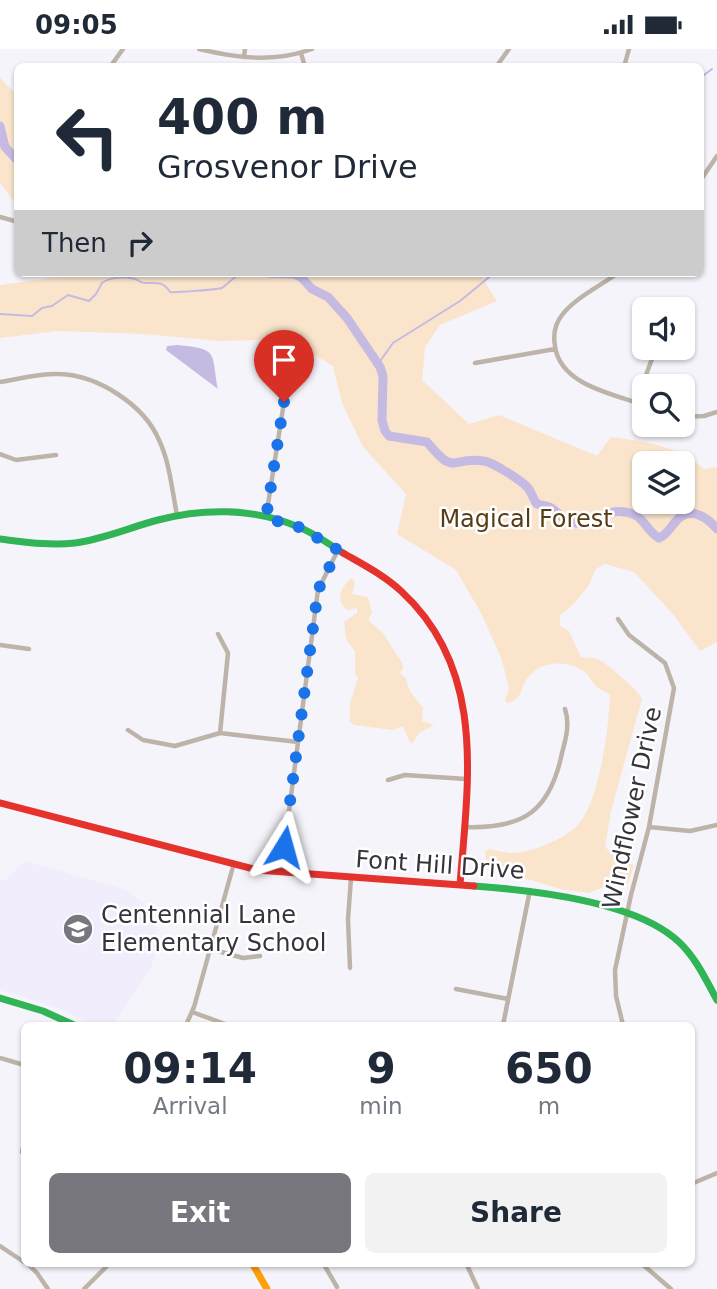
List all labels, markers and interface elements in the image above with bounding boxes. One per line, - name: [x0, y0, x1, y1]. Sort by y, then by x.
- text: 09:05: [35, 10, 118, 40]
- text: 400 m: [157, 89, 327, 146]
- icon: left: [42, 91, 133, 182]
- text: Grosvenor Drive: [157, 148, 418, 186]
- icon: right: [121, 224, 159, 262]
- text: Then: [42, 228, 107, 258]
- map controls: [632, 297, 695, 514]
- button: sound: [632, 297, 695, 360]
- pin: [254, 330, 314, 402]
- icon: arrive: [265, 341, 303, 379]
- button: search: [632, 374, 695, 437]
- button: layers: [632, 451, 695, 514]
- park label: Magical Forest: [439, 505, 613, 533]
- street label: Windflower Drive: [597, 704, 667, 912]
- position arrow: [247, 810, 321, 884]
- street label: Font Hill Drive: [354, 845, 526, 885]
- place label: Centennial Lane Elementary School: [101, 901, 326, 957]
- school or university icon: Centennial Lane Elementary School: [61, 912, 95, 946]
- text: 09:14: [123, 1044, 257, 1093]
- text: 9: [366, 1044, 396, 1093]
- text: 650: [505, 1044, 593, 1093]
- text: Arrival: [153, 1093, 228, 1119]
- text: min: [359, 1093, 403, 1119]
- text: m: [538, 1093, 560, 1119]
- button: Exit: [49, 1173, 351, 1253]
- button: Share: [365, 1173, 667, 1253]

